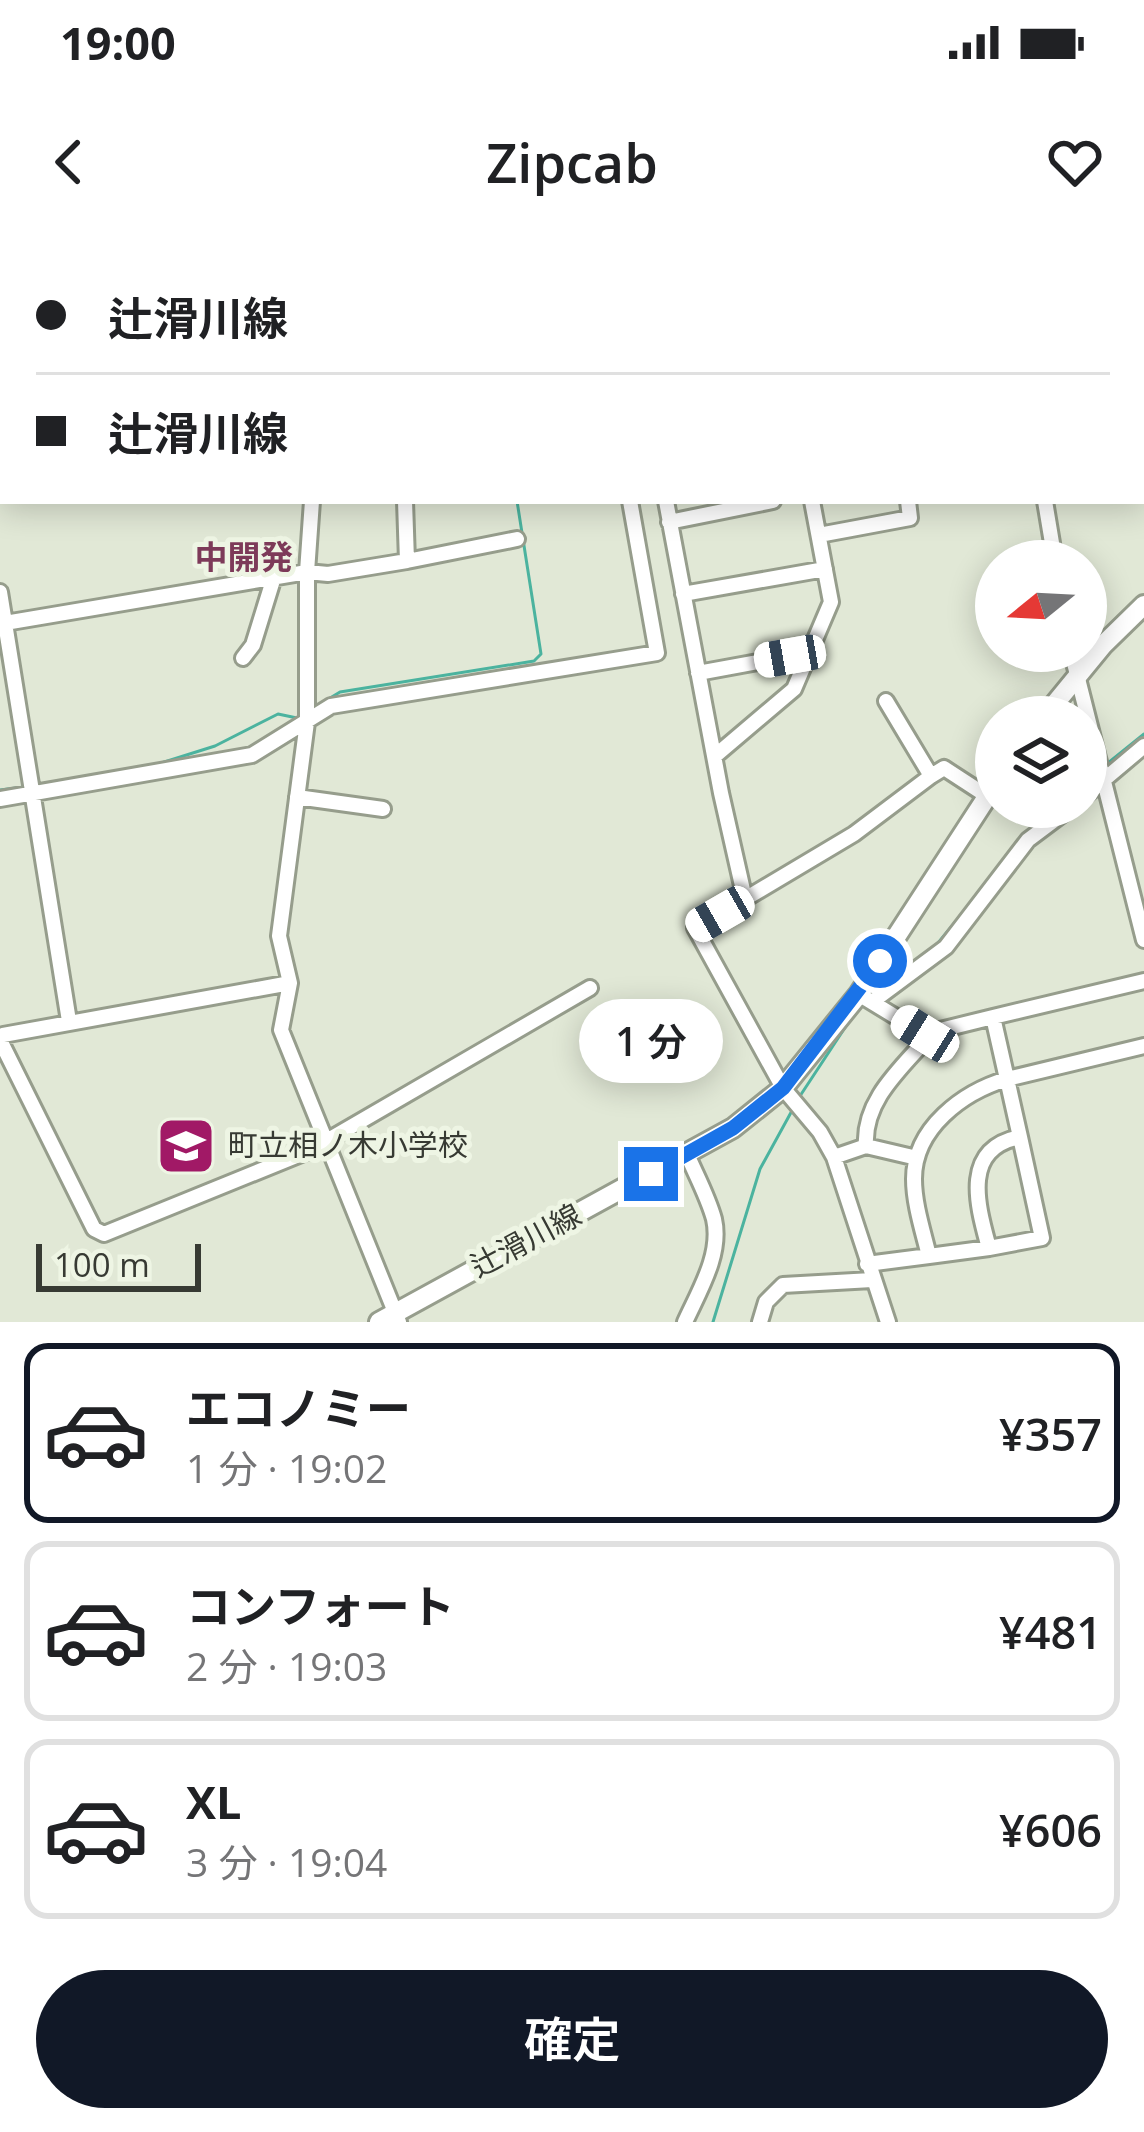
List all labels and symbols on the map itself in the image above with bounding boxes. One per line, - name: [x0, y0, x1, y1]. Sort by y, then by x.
- district label: 中開発: [195, 534, 294, 579]
- north arrow: [975, 540, 1107, 672]
- car: [751, 632, 829, 680]
- car: [680, 880, 760, 948]
- route start: [853, 934, 907, 988]
- callout: 1 分: [579, 1000, 723, 1084]
- car: [885, 1000, 965, 1068]
- school or university icon: 町立相ノ木小学校: [155, 1115, 217, 1177]
- place label: 町立相ノ木小学校: [228, 1124, 468, 1165]
- route end: [624, 1147, 678, 1201]
- street label: 辻滑川線: [463, 1193, 588, 1286]
- scale bar: [36, 1238, 201, 1291]

